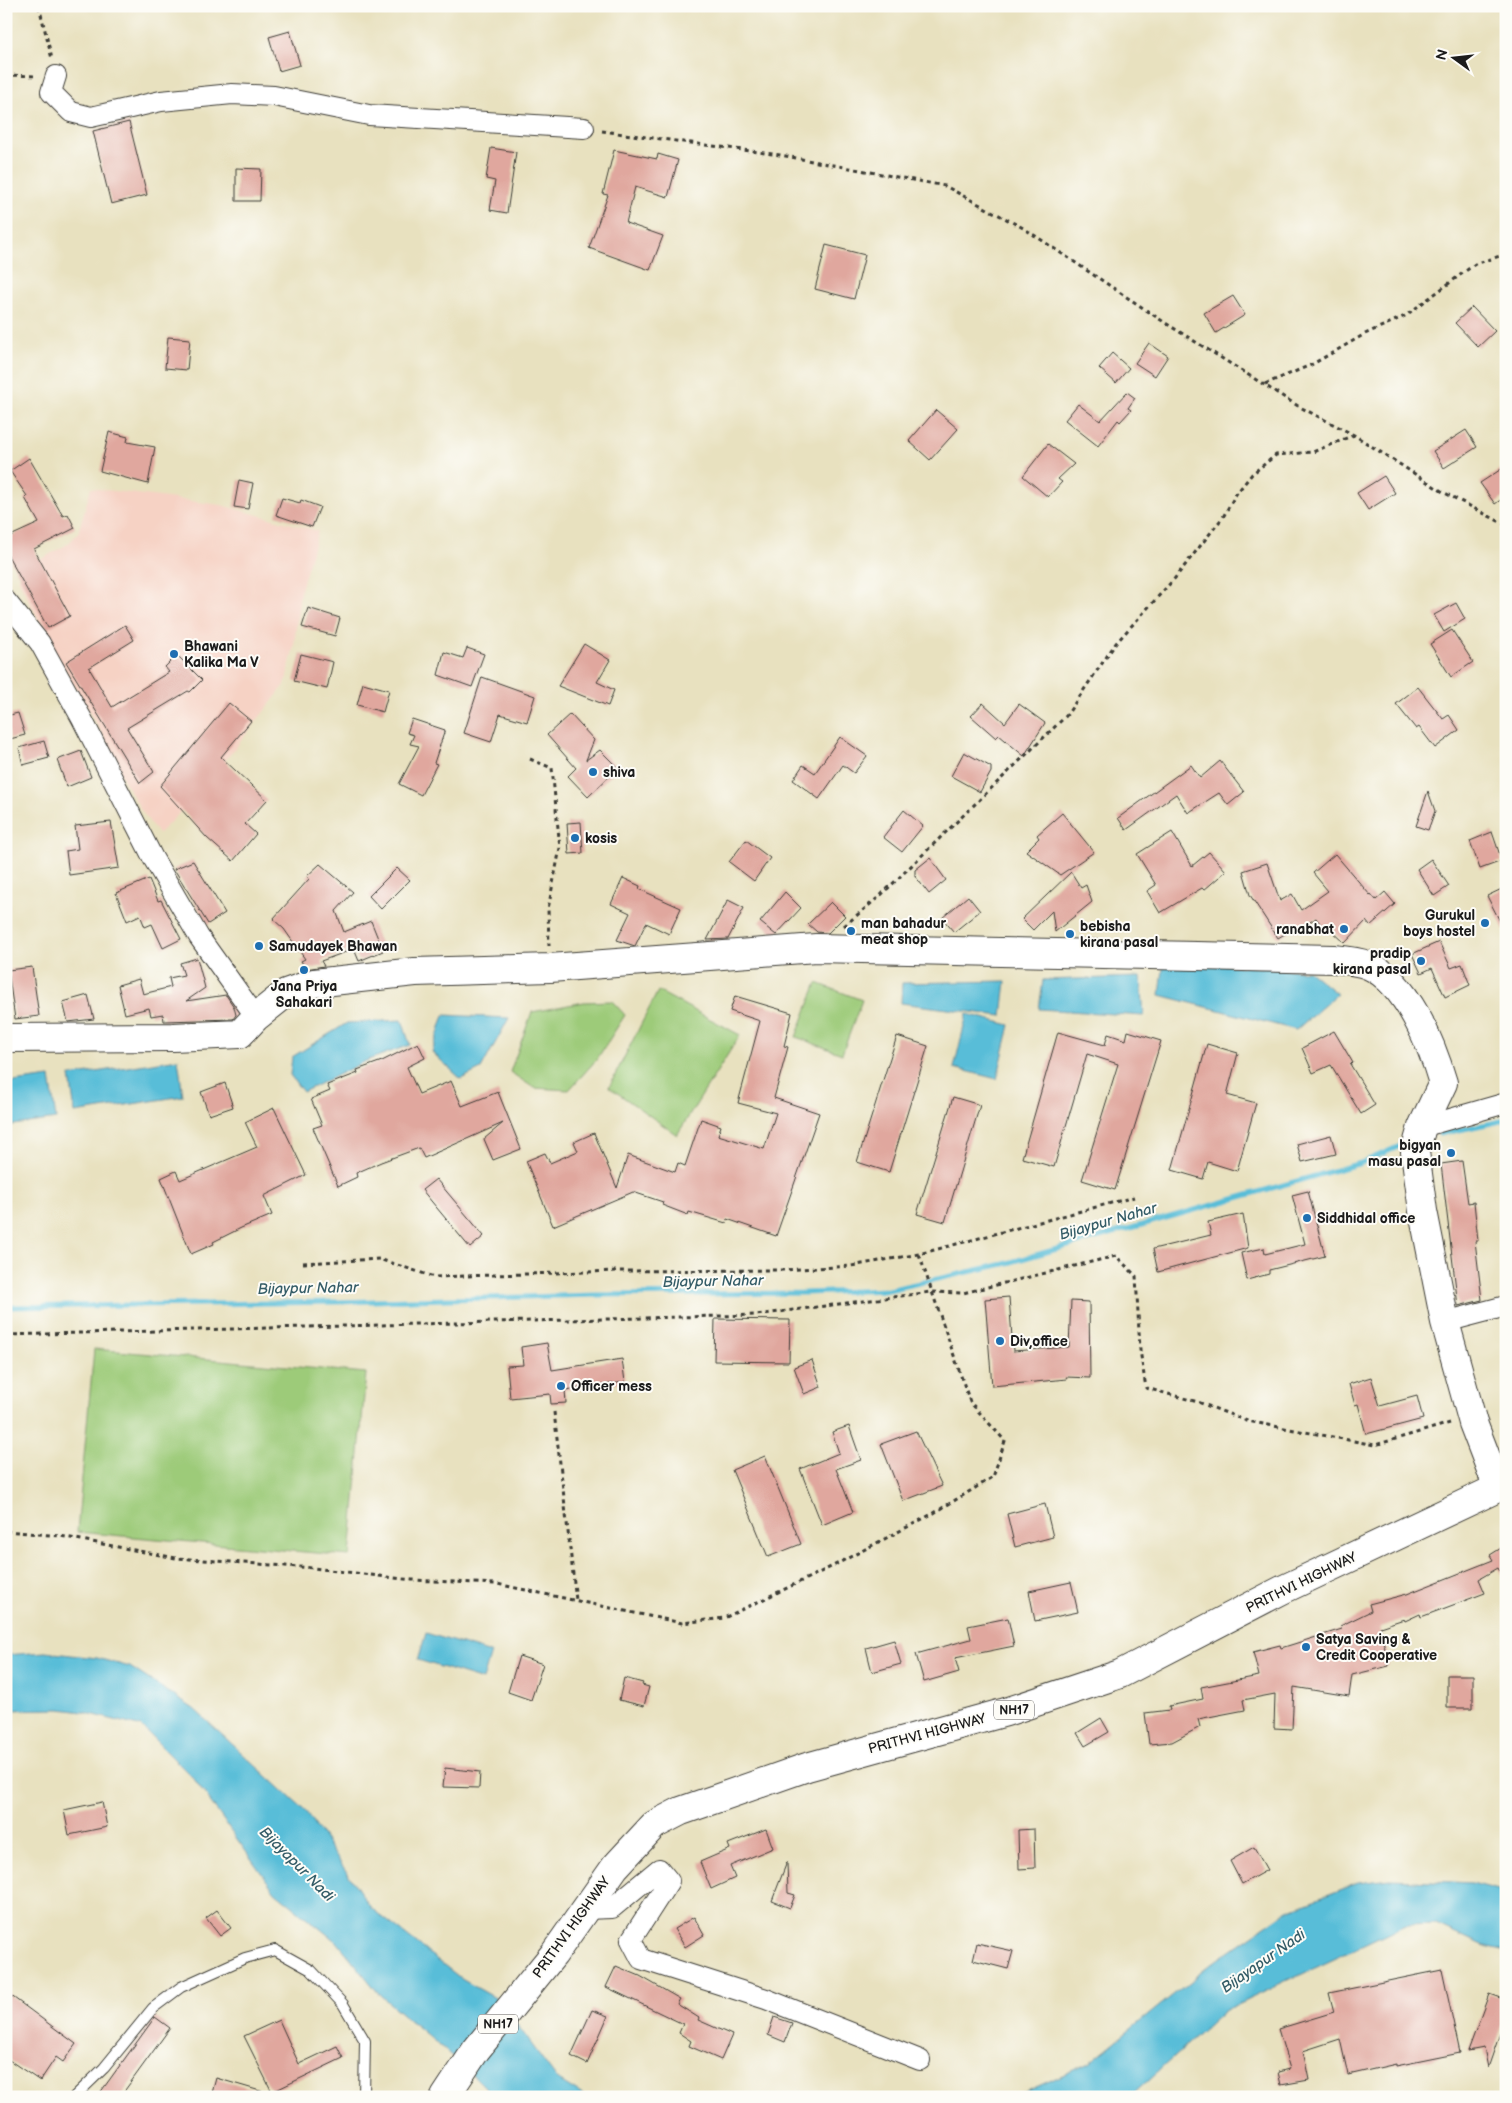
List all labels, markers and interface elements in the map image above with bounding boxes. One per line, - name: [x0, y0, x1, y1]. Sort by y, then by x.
- north arrow: [1430, 32, 1480, 82]
- text: N: [1432, 47, 1451, 62]
- place label: Bhawani Kalika Ma V: [184, 638, 259, 671]
- marker: Bhawani Kalika Ma V: [168, 648, 180, 660]
- place label: shiva: [603, 764, 635, 781]
- marker: shiva: [587, 766, 599, 778]
- place label: kosis: [585, 830, 617, 847]
- marker: kosis: [569, 832, 581, 844]
- place label: Gurukul boys hostel: [1403, 907, 1475, 940]
- place label: man bahadur meat shop: [861, 915, 947, 948]
- marker: Gurukul boys hostel: [1479, 917, 1491, 929]
- place label: bebisha kirana pasal: [1080, 918, 1158, 951]
- place label: ranabhat: [1276, 921, 1334, 938]
- marker: ranabhat: [1338, 923, 1350, 935]
- marker: man bahadur meat shop: [845, 925, 857, 937]
- marker: bebisha kirana pasal: [1064, 928, 1076, 940]
- place label: Samudayek Bhawan: [269, 938, 397, 955]
- marker: Samudayek Bhawan: [253, 940, 265, 952]
- place label: pradip kirana pasal: [1333, 945, 1411, 978]
- marker: pradip kirana pasal: [1415, 955, 1427, 967]
- marker: Jana Priya Sahakari: [298, 964, 310, 976]
- place label: Jana Priya Sahakari: [271, 978, 337, 1011]
- place label: bigyan masu pasal: [1368, 1137, 1441, 1170]
- marker: bigyan masu pasal: [1445, 1147, 1457, 1159]
- water label: Bijaypur Nahar: [1057, 1198, 1161, 1244]
- place label: Siddhidal office: [1317, 1210, 1415, 1227]
- marker: Siddhidal office: [1301, 1212, 1313, 1224]
- water label: Bijaypur Nahar: [663, 1271, 765, 1292]
- water label: Bijaypur Nahar: [258, 1278, 360, 1299]
- place label: Div,office: [1010, 1333, 1068, 1350]
- marker: Div,office: [994, 1335, 1006, 1347]
- place label: Officer mess: [571, 1378, 652, 1395]
- marker: Officer mess: [555, 1380, 567, 1392]
- street label: PRITHVI HIGHWAY: [1243, 1548, 1360, 1617]
- place label: Satya Saving & Credit Cooperative: [1316, 1631, 1437, 1664]
- marker: Satya Saving & Credit Cooperative: [1300, 1641, 1312, 1653]
- road number: NH17: [994, 1700, 1034, 1720]
- street label: PRITHVI HIGHWAY: [866, 1709, 989, 1757]
- water label: Bijayapur Nadi: [255, 1823, 339, 1906]
- street label: PRITHVI HIGHWAY: [529, 1873, 614, 1981]
- water label: Bijayapur Nadi: [1218, 1925, 1310, 1997]
- road number: NH17: [478, 2015, 518, 2034]

